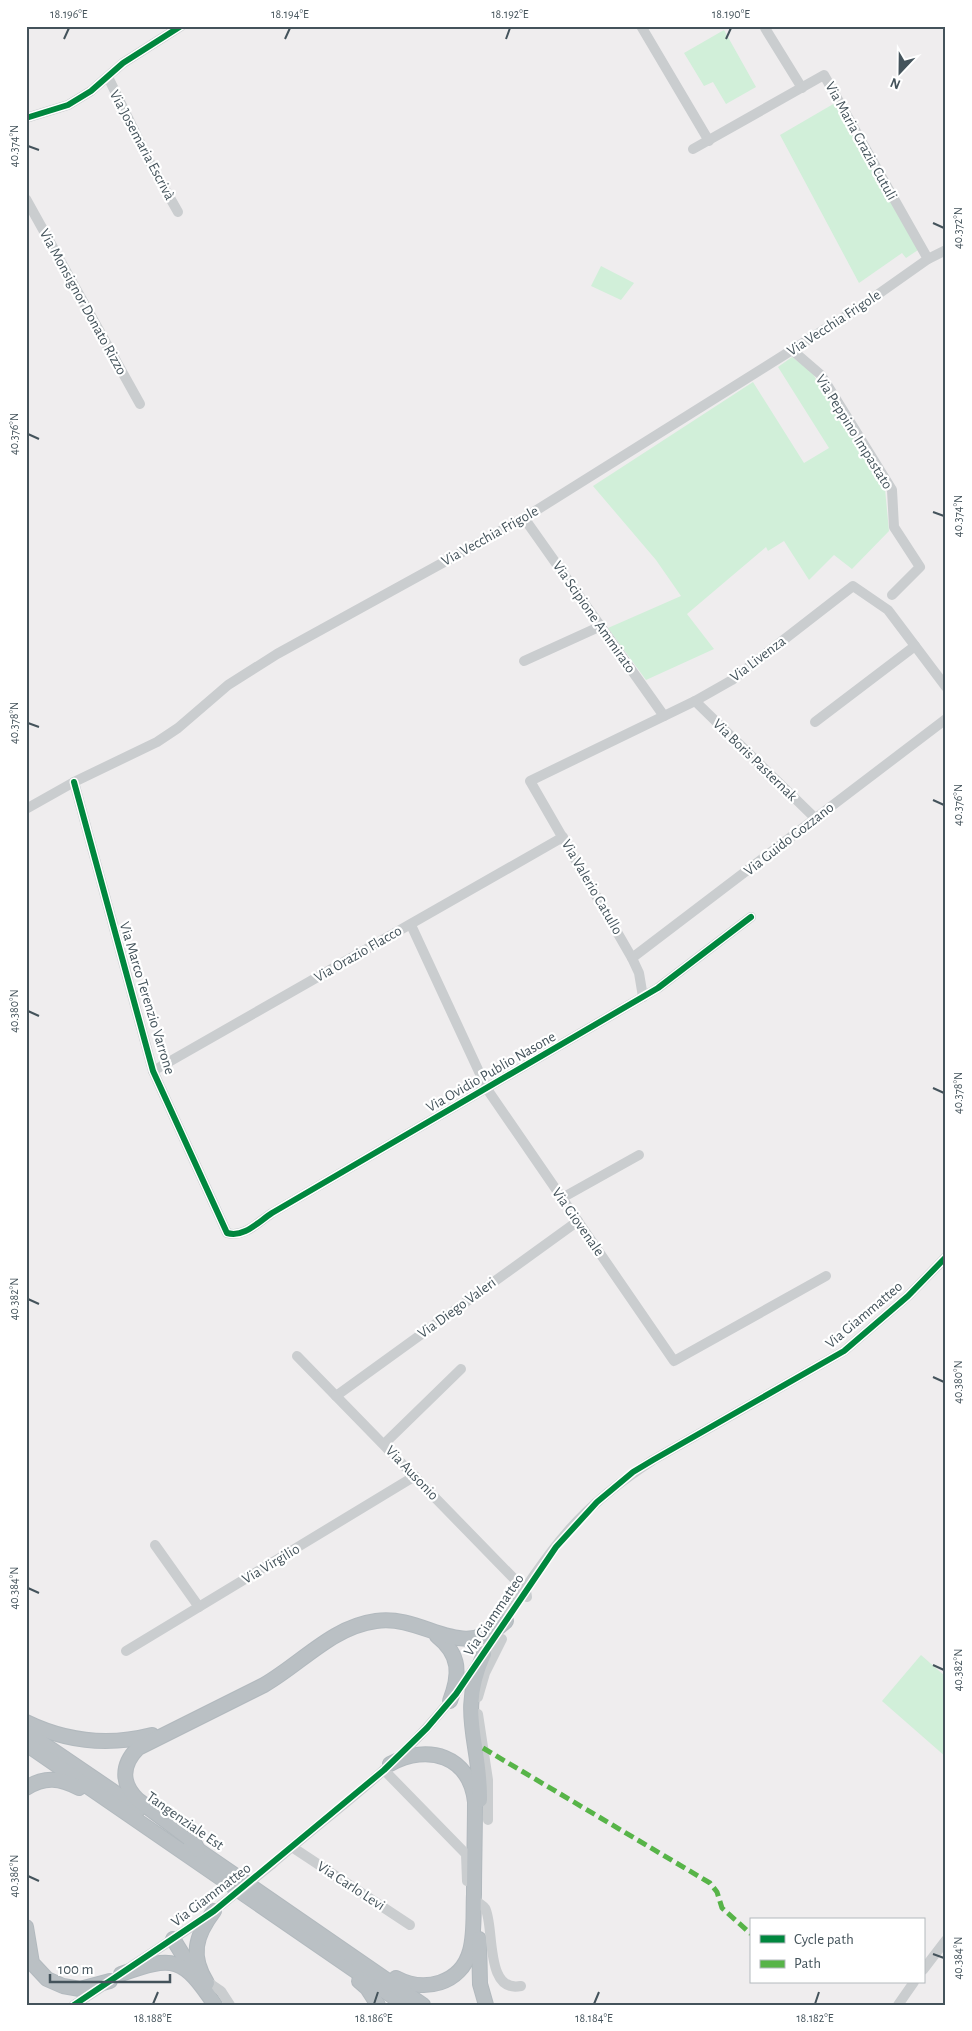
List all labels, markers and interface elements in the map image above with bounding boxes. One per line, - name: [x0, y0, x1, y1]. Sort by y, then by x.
- text: 18.196°E: [50, 8, 88, 20]
- text: 18.194°E: [271, 8, 309, 20]
- text: 18.192°E: [491, 8, 529, 20]
- text: 18.190°E: [712, 8, 750, 20]
- north arrow: [874, 48, 924, 98]
- text: N: [888, 75, 903, 91]
- street label: Via Maria Grazia Cutuli: [822, 79, 900, 203]
- street label: Via Josemaria Escrivà: [107, 88, 177, 203]
- text: 40.374°N: [8, 125, 20, 167]
- text: 40.372°N: [952, 207, 964, 249]
- street label: Via Monsignor Donato Rizzo: [37, 227, 129, 377]
- street label: Via Vecchia Frigole: [784, 287, 884, 359]
- street label: Via Peppino Impastato: [813, 372, 895, 492]
- text: 40.376°N: [8, 413, 20, 455]
- text: 40.374°N: [952, 495, 964, 537]
- street label: Via Vecchia Frigole: [439, 503, 541, 569]
- street label: Via Scipione Ammirato: [550, 558, 638, 676]
- street label: Via Livenza: [727, 633, 789, 685]
- text: 40.378°N: [8, 702, 20, 744]
- street label: Via Boris Pasternak: [710, 716, 800, 804]
- text: 40.376°N: [952, 784, 964, 826]
- street label: Via Guido Gozzano: [741, 799, 837, 879]
- street label: Via Valerio Catullo: [559, 837, 625, 937]
- street label: Via Marco Terenzio Varrone: [117, 920, 177, 1076]
- street label: Via Orazio Flacco: [312, 923, 404, 985]
- text: 40.380°N: [8, 989, 20, 1033]
- street label: Via Ovidio Publio Nasone: [424, 1029, 558, 1115]
- text: 40.378°N: [952, 1072, 964, 1114]
- street label: Via Giovenale: [549, 1185, 607, 1259]
- street label: Via Diego Valeri: [415, 1275, 499, 1341]
- text: 40.382°N: [8, 1278, 20, 1320]
- street label: Via Giammatteo: [823, 1279, 905, 1351]
- text: 40.380°N: [952, 1360, 964, 1404]
- street label: Via Ausonio: [383, 1443, 441, 1503]
- street label: Via Virgilio: [240, 1541, 302, 1587]
- text: 40.384°N: [8, 1567, 20, 1609]
- street label: Via Giammatteo: [461, 1571, 527, 1659]
- text: 40.382°N: [952, 1649, 964, 1691]
- street label: Tangenziale Est: [144, 1789, 226, 1853]
- text: 40.386°N: [8, 1855, 20, 1897]
- street label: Via Carlo Levi: [314, 1859, 388, 1913]
- street label: Via Giammatteo: [168, 1860, 254, 1930]
- legend: [750, 1918, 924, 1984]
- text: Cycle path: [794, 1932, 854, 1947]
- text: 40.384°N: [952, 1937, 964, 1979]
- scale bar: [50, 1951, 170, 1983]
- text: Path: [794, 1956, 821, 1971]
- text: 100 m: [58, 1962, 93, 1977]
- text: 18.188°E: [134, 2012, 172, 2024]
- text: 18.186°E: [355, 2012, 393, 2024]
- text: 18.184°E: [575, 2012, 613, 2024]
- text: 18.182°E: [796, 2012, 834, 2024]

